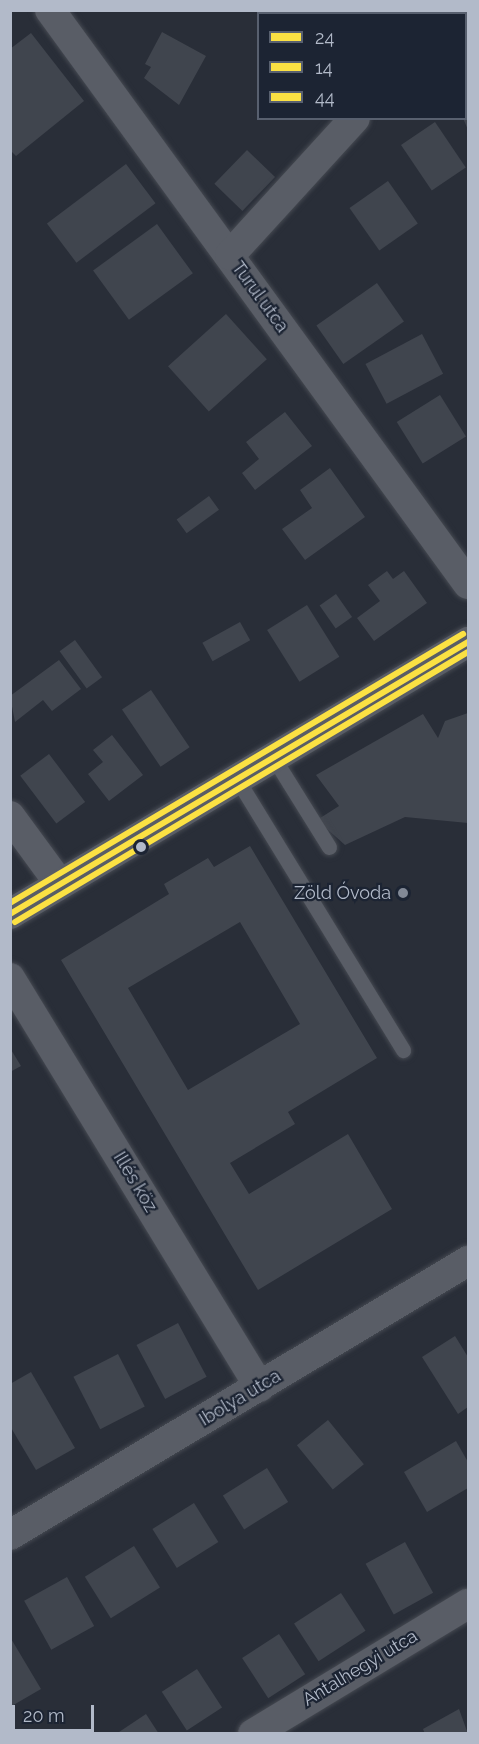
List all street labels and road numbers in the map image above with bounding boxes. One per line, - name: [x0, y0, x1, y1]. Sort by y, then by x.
- street label: Turul utca: [227, 257, 293, 337]
- street label: Illés köz: [109, 1148, 161, 1216]
- street label: Ibolya utca: [195, 1365, 285, 1431]
- street label: Antalhegyi utca: [299, 1625, 421, 1711]

